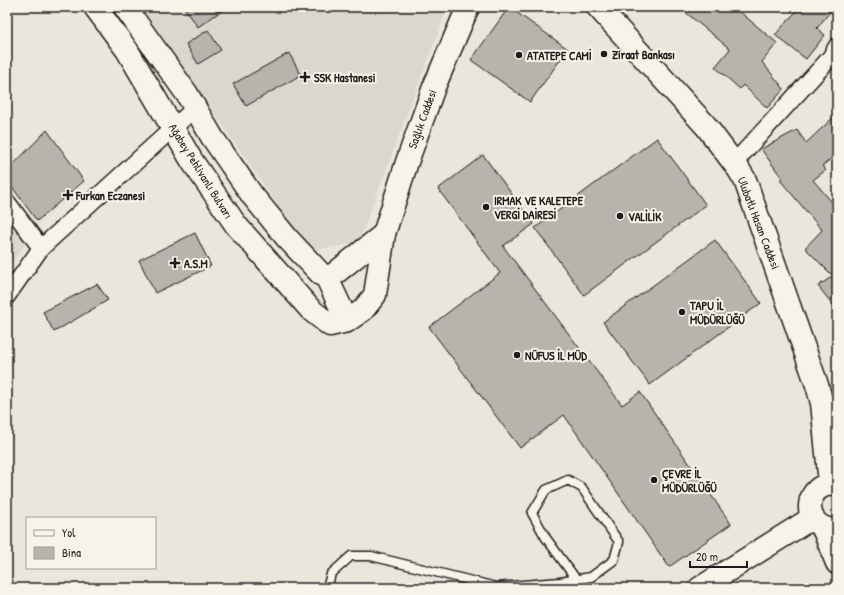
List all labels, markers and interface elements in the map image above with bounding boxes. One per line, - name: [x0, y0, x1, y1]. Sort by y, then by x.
- place label: Ziraat Bankası: [612, 46, 675, 63]
- place label: ATATEPE CAMİ: [527, 47, 592, 64]
- marker: Ziraat Bankası: [599, 49, 609, 59]
- marker: ATATEPE CAMİ: [514, 50, 524, 60]
- place label: SSK Hastanesi: [314, 69, 376, 86]
- marker: SSK Hastanesi: [299, 71, 311, 83]
- street label: Sağlık Caddesi: [403, 87, 441, 151]
- street label: Ağabey Pehlivanlı Bulvarı: [165, 120, 237, 222]
- street label: Ulubatlı Hasan Caddesi: [734, 174, 784, 272]
- place label: Furkan Eczanesi: [75, 187, 145, 204]
- marker: Furkan Eczanesi: [63, 190, 73, 200]
- place label: IRMAK VE KALETEPE VERGİ DAİRESİ: [494, 192, 584, 223]
- marker: IRMAK VE KALETEPE VERGİ DAİRESİ: [481, 202, 491, 212]
- place label: VALİLİK: [628, 208, 662, 225]
- marker: VALİLİK: [615, 211, 625, 221]
- place label: A.S.M: [184, 255, 208, 272]
- marker: A.S.M: [169, 257, 181, 269]
- place label: TAPU İL MÜDÜRLÜĞÜ: [689, 297, 745, 328]
- marker: TAPU İL MÜDÜRLÜĞÜ: [677, 307, 687, 317]
- place label: NÜFUS İL MÜD: [525, 347, 587, 364]
- marker: NÜFUS İL MÜD: [512, 350, 522, 360]
- place label: ÇEVRE İL MÜDÜRLÜĞÜ: [662, 465, 717, 496]
- marker: ÇEVRE İL MÜDÜRLÜĞÜ: [649, 475, 659, 485]
- legend: [26, 517, 156, 569]
- text: Yol: [62, 524, 76, 541]
- scale bar: [690, 543, 747, 569]
- text: Bina: [62, 544, 81, 561]
- text: 20 m: [696, 548, 718, 565]

